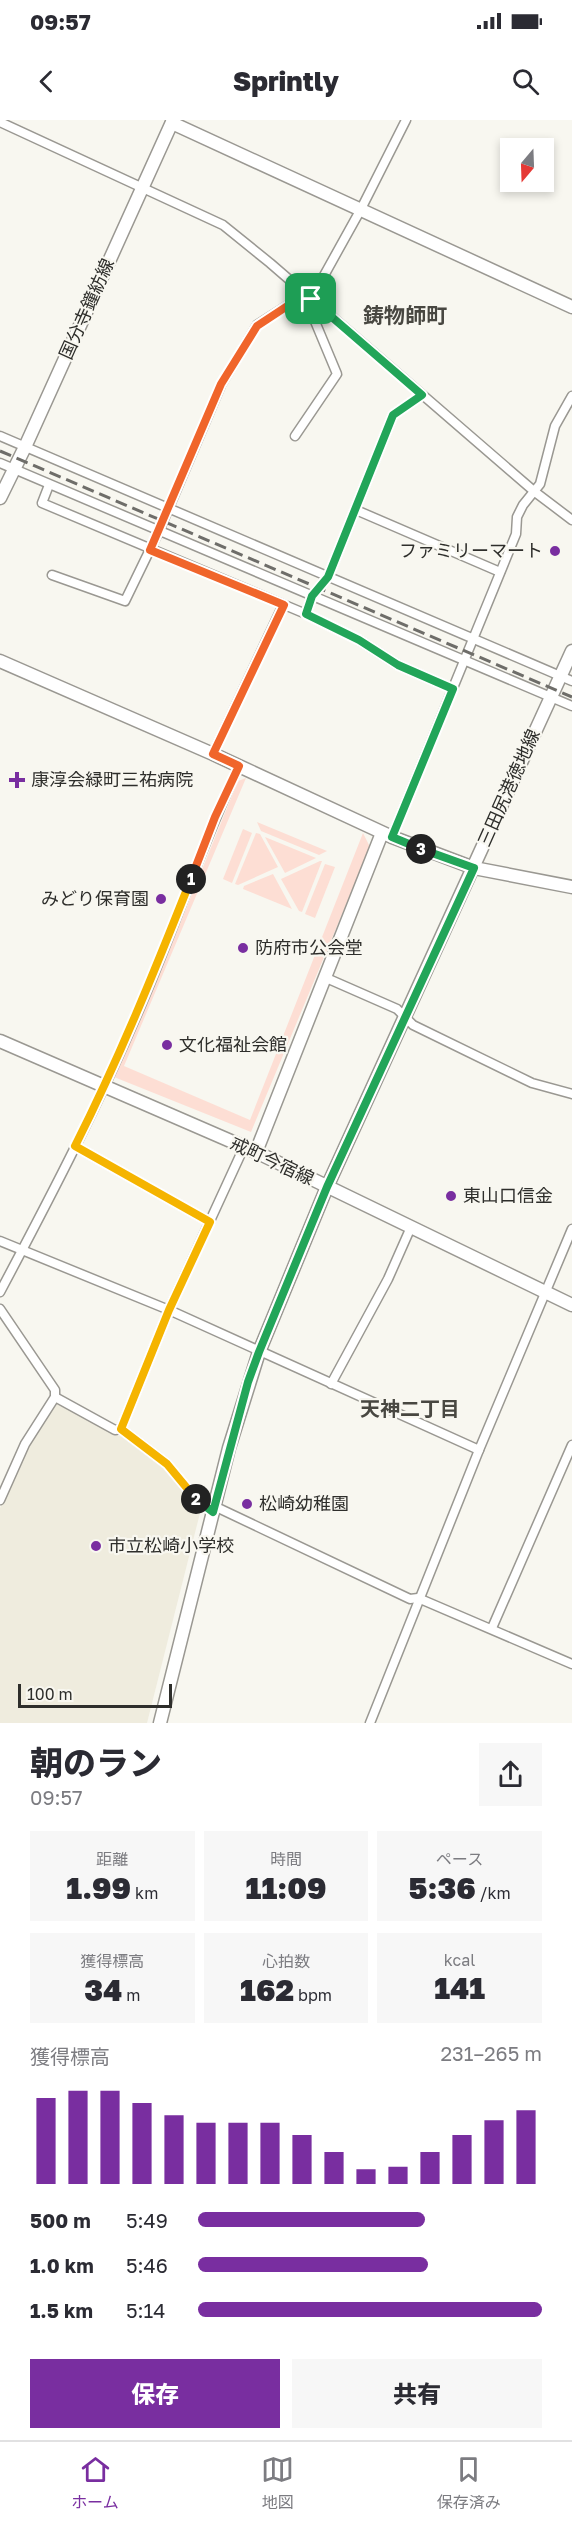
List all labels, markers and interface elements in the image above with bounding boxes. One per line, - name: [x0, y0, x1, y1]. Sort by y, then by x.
- text: 09:57: [30, 8, 91, 35]
- icon: back: [30, 65, 63, 98]
- text: Sprintly: [233, 65, 339, 97]
- icon: search: [509, 65, 542, 98]
- north arrow: [500, 138, 554, 192]
- map controls: [500, 138, 554, 192]
- street label: 国分寺鐘紡線: [54, 255, 118, 362]
- pin: [285, 273, 336, 324]
- icon: arrive: [294, 282, 327, 315]
- district label: 鋳物師町: [363, 302, 447, 328]
- place label: ファミリーマート: [399, 539, 543, 561]
- marker: ファミリーマート: [548, 544, 562, 558]
- street label: 三田尻港徳地線: [472, 726, 544, 850]
- place label: 康淳会緑町三祐病院: [31, 768, 193, 790]
- marker: 康淳会緑町三祐病院: [8, 771, 26, 789]
- pin: 3: [406, 834, 436, 864]
- text: 3: [416, 839, 426, 859]
- pin: 1: [176, 864, 206, 894]
- text: 1: [187, 869, 195, 889]
- place label: みどり保育園: [41, 887, 149, 909]
- marker: みどり保育園: [154, 892, 168, 906]
- place label: 防府市公会堂: [255, 936, 363, 958]
- marker: 防府市公会堂: [236, 941, 250, 955]
- place label: 文化福祉会館: [179, 1033, 287, 1055]
- marker: 文化福祉会館: [160, 1038, 174, 1052]
- street label: 戒町今宿線: [227, 1131, 318, 1189]
- place label: 東山口信金: [463, 1184, 553, 1206]
- marker: 東山口信金: [444, 1189, 458, 1203]
- district label: 天神二丁目: [360, 1396, 460, 1420]
- pin: 2: [181, 1484, 211, 1514]
- text: 2: [191, 1489, 201, 1509]
- place label: 松崎幼稚園: [259, 1492, 349, 1514]
- marker: 松崎幼稚園: [240, 1497, 254, 1511]
- place label: 市立松崎小学校: [108, 1534, 234, 1556]
- marker: 市立松崎小学校: [89, 1539, 103, 1553]
- scale bar: [18, 1681, 172, 1708]
- text: 100 m: [27, 1684, 73, 1704]
- text: 朝のラン: [30, 1743, 162, 1782]
- button: share: [479, 1743, 542, 1806]
- text: 09:57: [30, 1785, 83, 1809]
- text: 距離: [96, 1849, 128, 1869]
- text: 時間: [270, 1849, 302, 1869]
- text: ペース: [436, 1849, 483, 1869]
- text: 1.99: [66, 1870, 131, 1906]
- text: 11:09: [246, 1870, 326, 1906]
- text: 5:36: [409, 1870, 476, 1906]
- text: km: [131, 1883, 158, 1903]
- text: /km: [476, 1883, 511, 1903]
- text: kcal: [444, 1950, 475, 1970]
- text: 獲得標高: [80, 1951, 144, 1971]
- text: 心拍数: [262, 1951, 310, 1971]
- text: 141: [434, 1970, 485, 2006]
- text: 34: [84, 1972, 122, 2008]
- text: 162: [240, 1972, 294, 2008]
- text: m: [122, 1985, 140, 2005]
- text: bpm: [294, 1985, 332, 2005]
- text: 231–265 m: [440, 2041, 542, 2065]
- text: 獲得標高: [30, 2044, 110, 2068]
- text: 500 m: [30, 2208, 91, 2232]
- text: 5:49: [126, 2208, 168, 2232]
- text: 1.0 km: [30, 2253, 94, 2277]
- text: 5:46: [126, 2253, 168, 2277]
- text: 1.5 km: [30, 2298, 93, 2322]
- text: 5:14: [126, 2298, 166, 2322]
- button: 保存: [30, 2359, 280, 2428]
- button: 共有: [292, 2359, 542, 2428]
- tab: ホーム: [71, 2453, 119, 2513]
- tab: 地図: [261, 2453, 294, 2513]
- tab: 保存済み: [437, 2453, 501, 2513]

